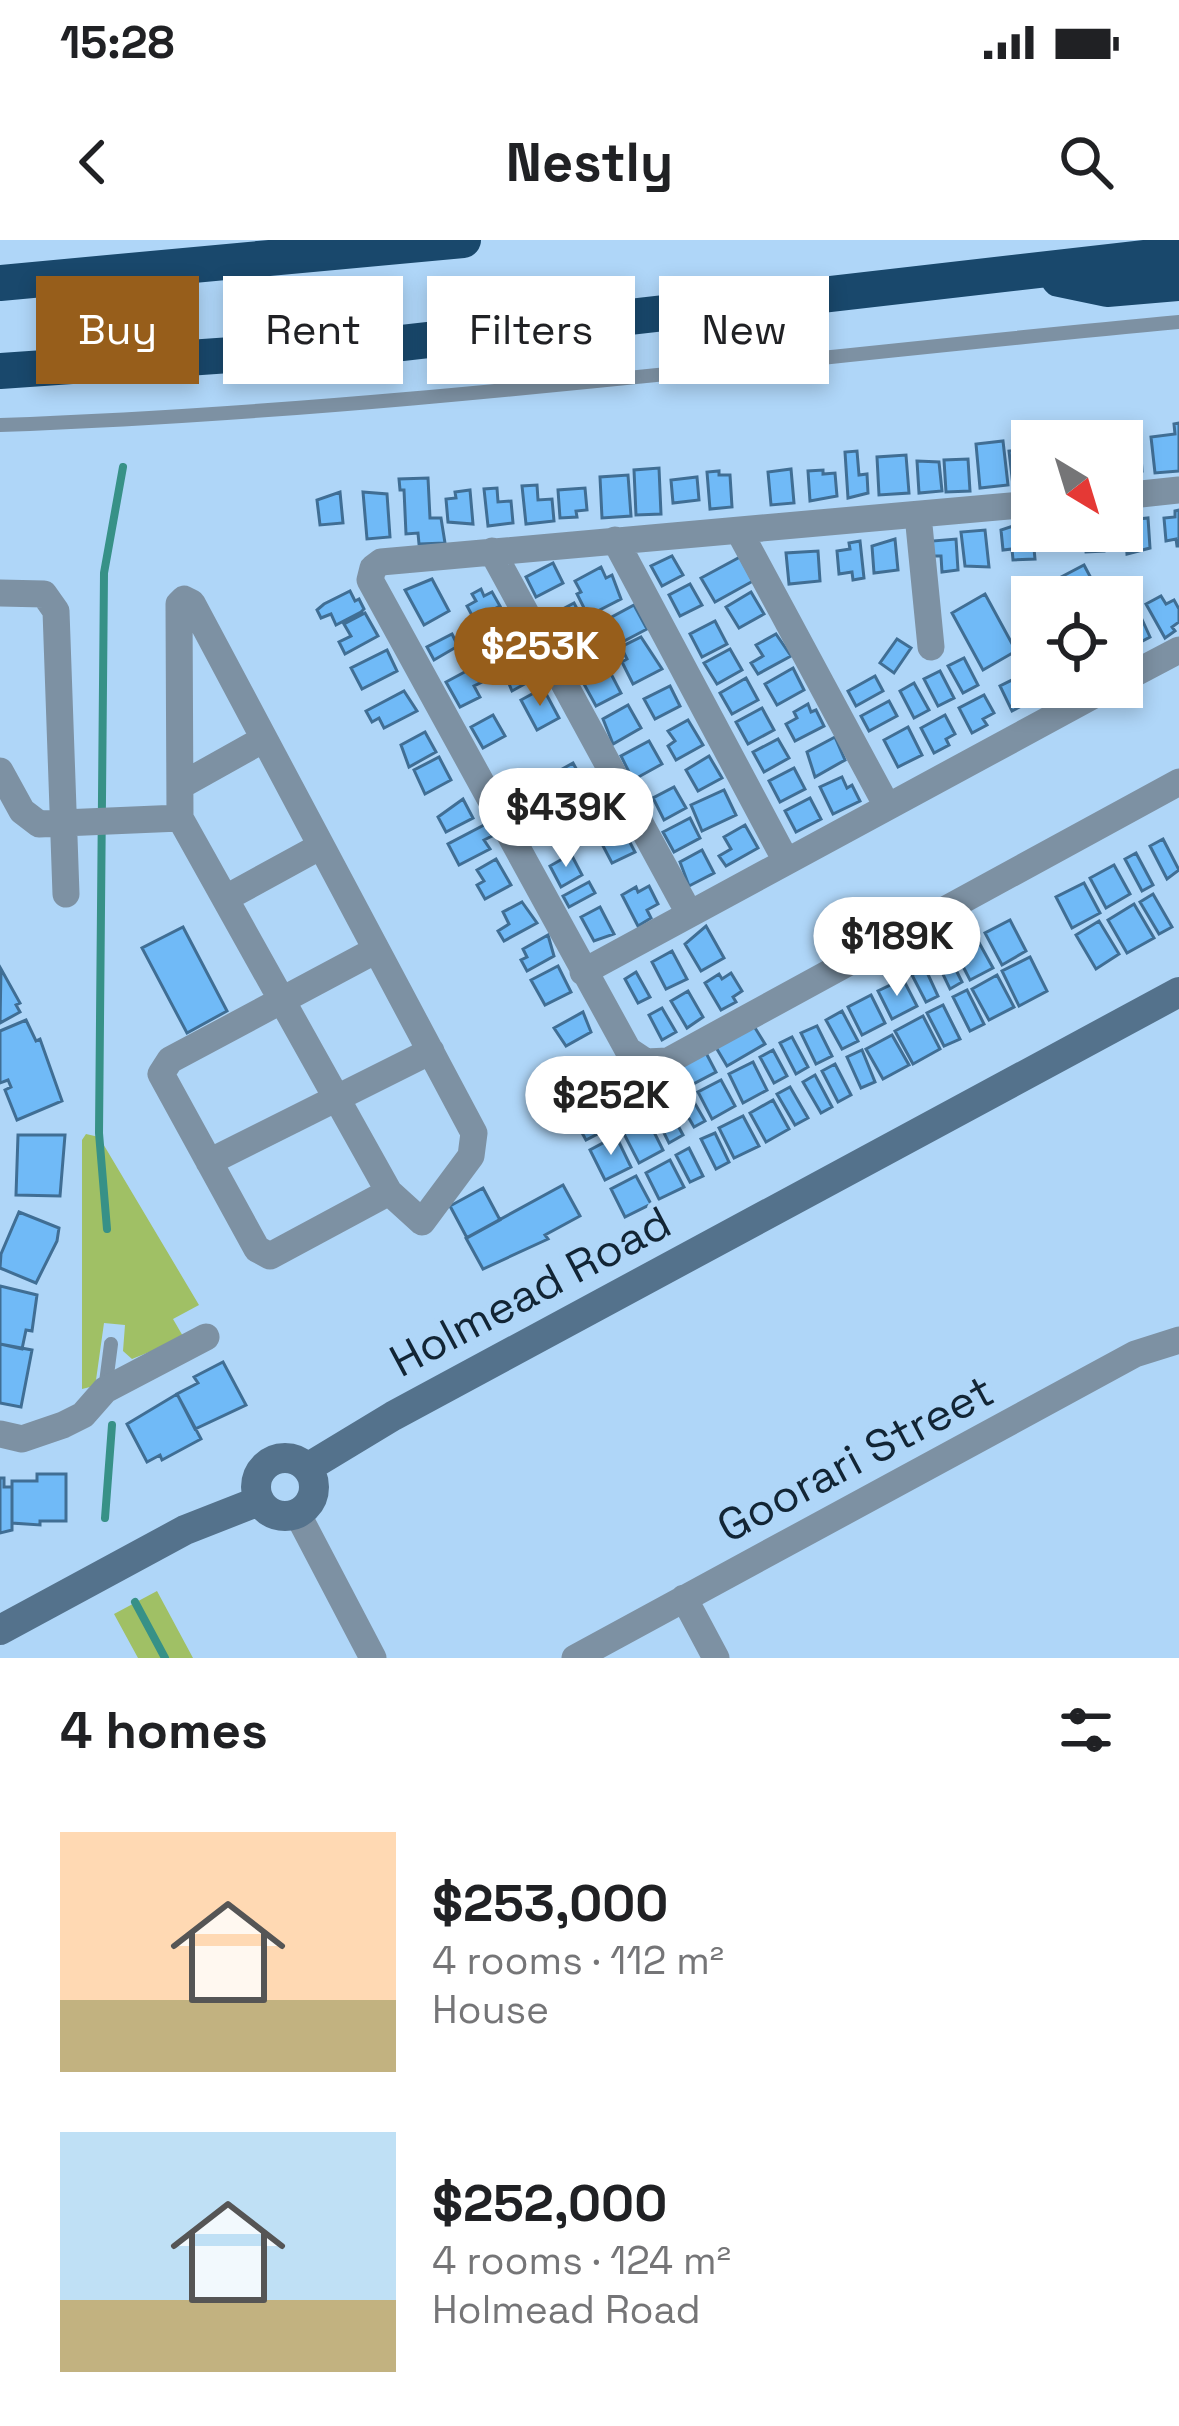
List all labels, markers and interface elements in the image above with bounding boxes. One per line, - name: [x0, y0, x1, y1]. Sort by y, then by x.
- text: 15:28: [60, 14, 174, 71]
- text: Nestly: [506, 128, 673, 197]
- icon: back: [60, 129, 126, 195]
- icon: search: [1053, 129, 1119, 195]
- chip: Buy: [36, 276, 199, 384]
- chip: Rent: [223, 276, 403, 384]
- chip: Filters: [427, 276, 635, 384]
- chip: New: [659, 276, 829, 384]
- north arrow: [1011, 420, 1143, 552]
- map controls: [1011, 420, 1143, 708]
- button: locate: [1011, 576, 1143, 708]
- pin: $253K: [456, 607, 624, 709]
- text: $253K: [481, 621, 599, 670]
- pin: $439K: [482, 768, 650, 870]
- text: $439K: [506, 782, 626, 831]
- pin: $189K: [813, 897, 981, 999]
- text: $189K: [840, 911, 954, 960]
- pin: $252K: [527, 1056, 695, 1158]
- text: $252K: [552, 1070, 670, 1119]
- street label: Holmead Road: [380, 1194, 680, 1389]
- street label: Goorari Street: [707, 1362, 1003, 1555]
- icon: filters: [1053, 1697, 1119, 1763]
- text: 4 homes: [60, 1698, 268, 1763]
- text: $253,000: [432, 1871, 668, 1936]
- icon: home: [156, 1880, 300, 2024]
- text: 4 rooms · 112 m²: [432, 1936, 724, 1985]
- text: House: [432, 1985, 549, 2034]
- text: $252,000: [432, 2171, 667, 2236]
- icon: home: [156, 2180, 300, 2324]
- text: 4 rooms · 124 m²: [432, 2236, 731, 2285]
- text: Holmead Road: [432, 2285, 701, 2334]

